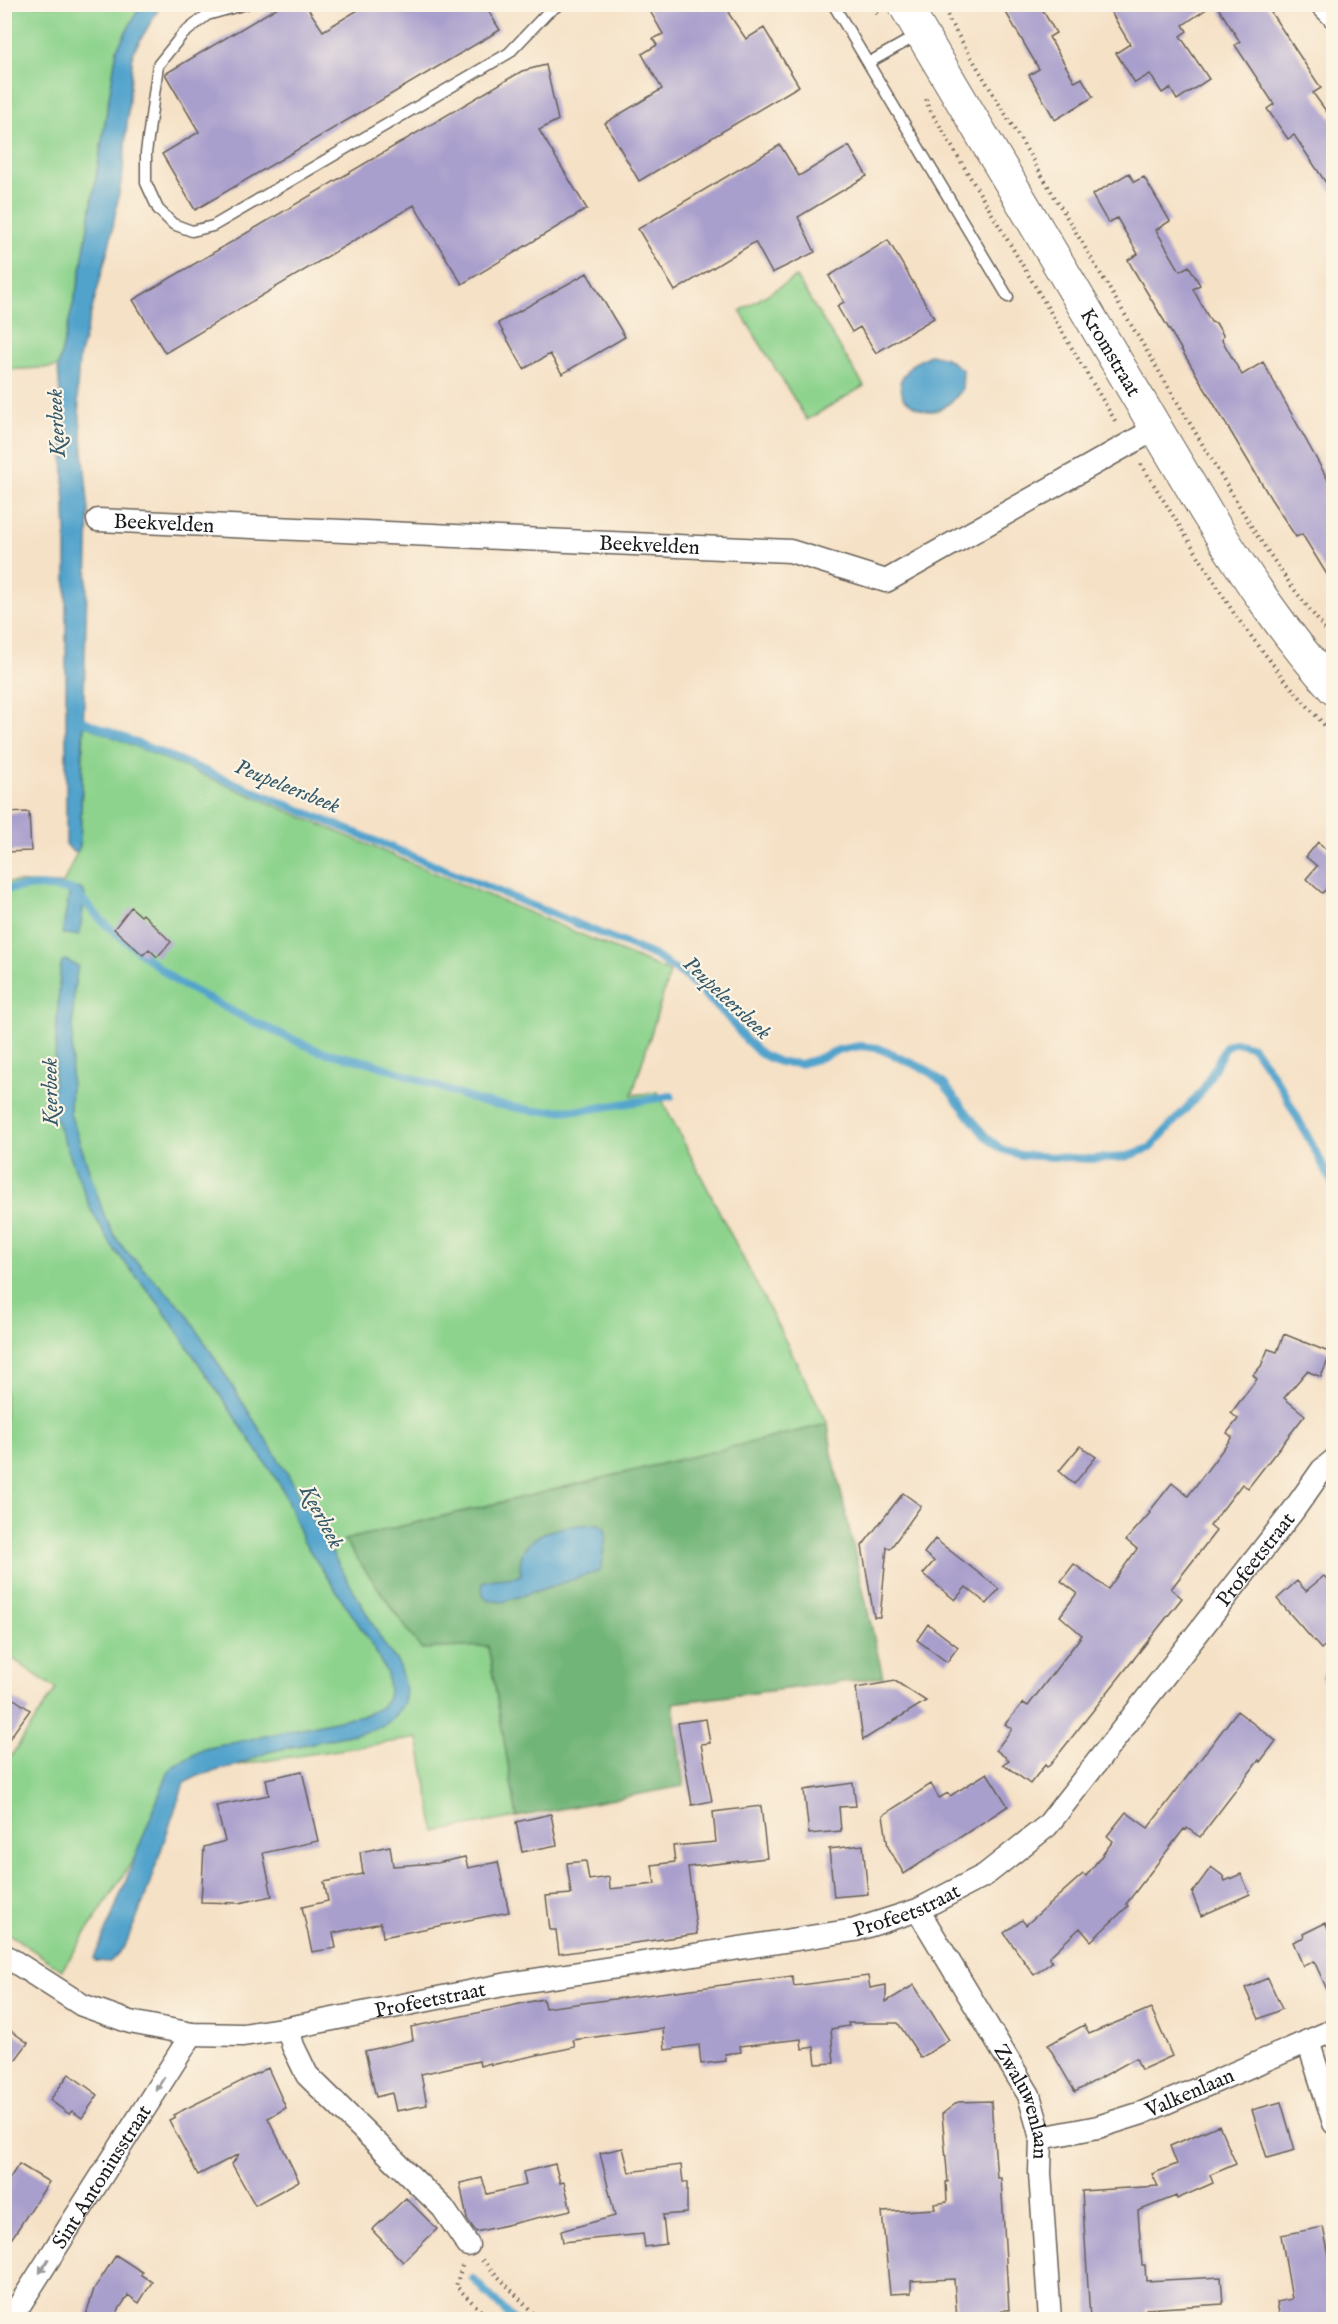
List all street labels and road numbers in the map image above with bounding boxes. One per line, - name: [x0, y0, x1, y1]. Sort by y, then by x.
- street label: Kromstraat: [1073, 304, 1146, 402]
- street label: Beekvelden: [113, 509, 215, 540]
- street label: Beekvelden: [598, 530, 700, 562]
- street label: Profeetstraat: [1211, 1507, 1302, 1613]
- street label: Profeetstraat: [850, 1878, 965, 1945]
- street label: Profeetstraat: [372, 1977, 488, 2025]
- street label: Zwaluwenlaan: [987, 2040, 1053, 2160]
- street label: Valkenlaan: [1141, 2063, 1239, 2125]
- street label: Sint Antoniusstraat: [47, 2100, 158, 2255]

